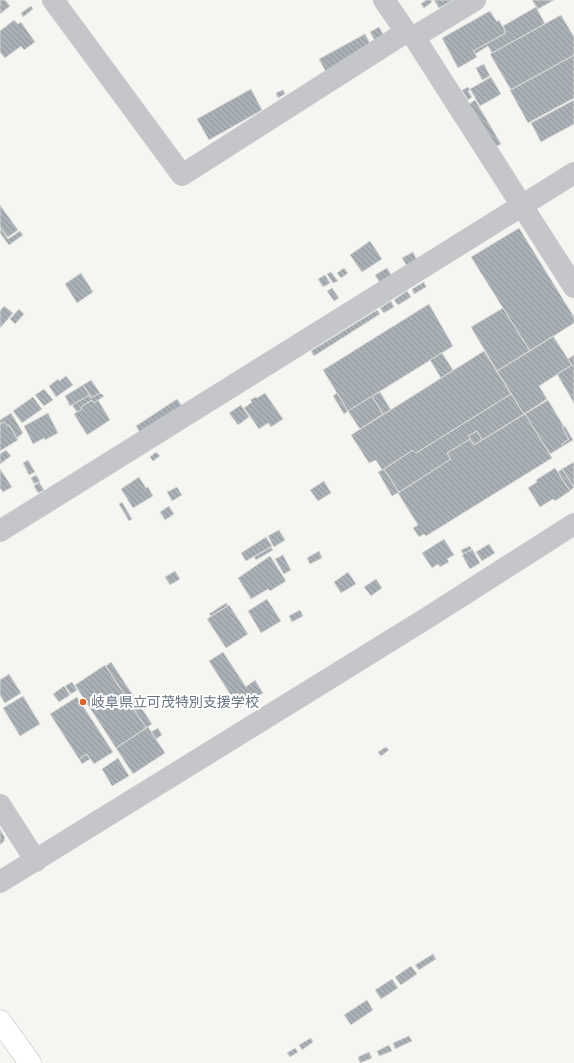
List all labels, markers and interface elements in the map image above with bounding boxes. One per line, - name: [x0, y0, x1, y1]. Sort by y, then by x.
- place label: 岐阜県立可茂特別支援学校: [91, 693, 259, 711]
- marker: 岐阜県立可茂特別支援学校: [78, 697, 88, 707]

